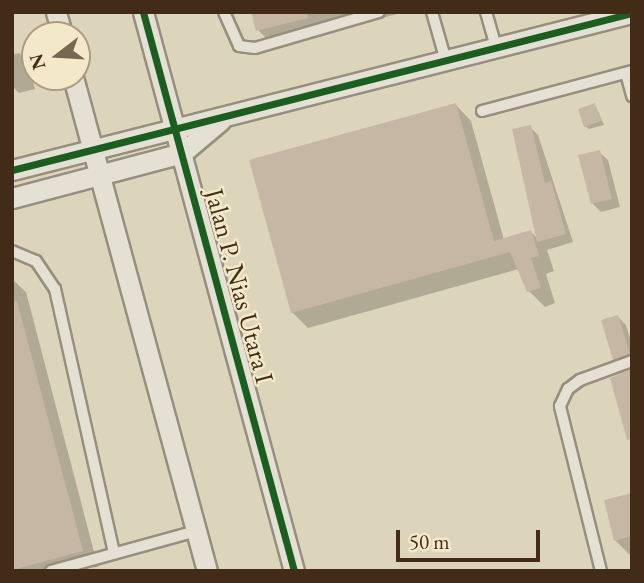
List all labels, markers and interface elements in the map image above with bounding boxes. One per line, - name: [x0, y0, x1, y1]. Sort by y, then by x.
- north arrow: [21, 21, 91, 91]
- text: N: [23, 51, 52, 73]
- street label: Jalan P. Nias Utara I: [198, 185, 280, 387]
- scale bar: [399, 516, 542, 560]
- text: 50 m: [409, 528, 450, 555]

